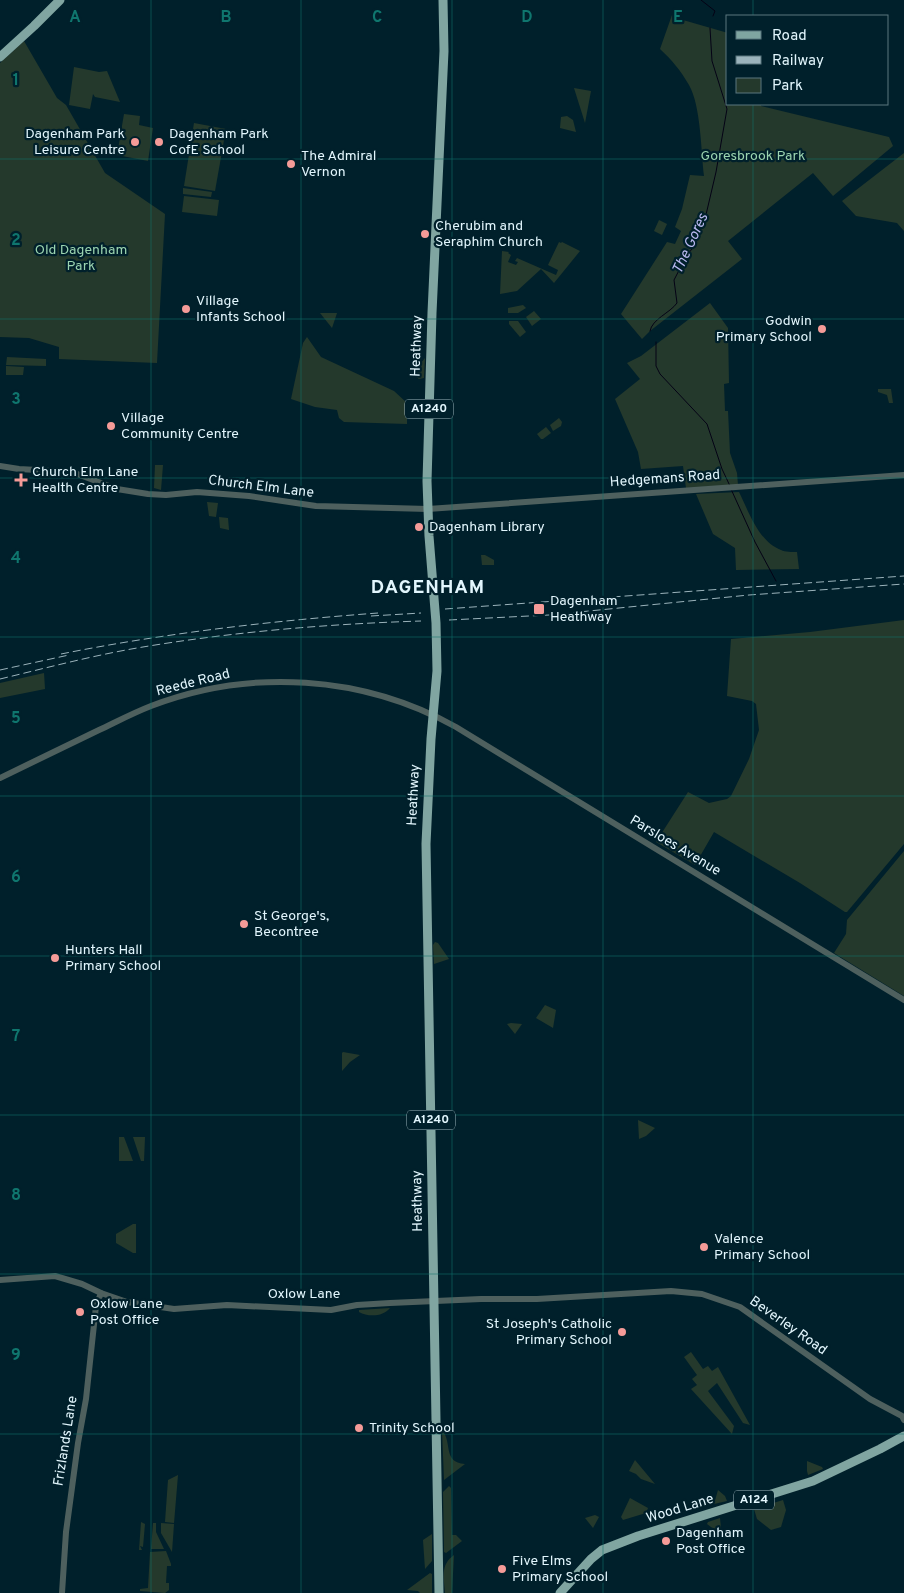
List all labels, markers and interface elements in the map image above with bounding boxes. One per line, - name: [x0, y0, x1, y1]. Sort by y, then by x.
- text: A: [69, 8, 81, 28]
- text: B: [220, 8, 232, 28]
- text: C: [372, 8, 382, 28]
- text: D: [521, 8, 533, 28]
- text: E: [673, 8, 683, 28]
- legend: [726, 15, 889, 105]
- text: Road: [772, 27, 807, 46]
- text: Railway: [772, 52, 824, 71]
- text: 1: [13, 71, 19, 91]
- text: Park: [772, 77, 803, 96]
- place label: Dagenham Park Leisure Centre: [25, 126, 125, 159]
- place label: Dagenham Park CofE School: [169, 126, 269, 159]
- marker: Dagenham Park Leisure Centre: [129, 136, 141, 148]
- marker: Dagenham Park CofE School: [153, 136, 165, 148]
- place label: The Admiral Vernon: [301, 148, 376, 181]
- park label: Goresbrook Park: [701, 148, 805, 165]
- marker: The Admiral Vernon: [285, 158, 297, 170]
- water label: The Gores: [669, 210, 713, 277]
- place label: Cherubim and Seraphim Church: [435, 218, 543, 251]
- marker: Cherubim and Seraphim Church: [419, 228, 431, 240]
- text: 2: [11, 231, 21, 251]
- park label: Old Dagenham Park: [35, 242, 127, 275]
- place label: Village Infants School: [196, 293, 285, 326]
- marker: Village Infants School: [180, 303, 192, 315]
- place label: Godwin Primary School: [716, 313, 812, 346]
- street label: Heathway: [407, 315, 427, 377]
- marker: Godwin Primary School: [816, 323, 828, 335]
- text: 3: [11, 390, 21, 410]
- road number: A1240: [405, 399, 453, 418]
- place label: Village Community Centre: [121, 410, 239, 443]
- marker: Village Community Centre: [105, 420, 117, 432]
- place label: Church Elm Lane Health Centre: [32, 464, 138, 497]
- street label: Hedgemans Road: [609, 467, 721, 491]
- street label: Church Elm Lane: [207, 472, 315, 502]
- marker: Church Elm Lane Health Centre: [14, 473, 28, 487]
- place label: Dagenham Library: [429, 519, 545, 536]
- marker: Dagenham Library: [413, 521, 425, 533]
- text: 4: [11, 549, 21, 569]
- district label: DAGENHAM: [371, 576, 485, 600]
- place label: Dagenham Heathway: [550, 593, 618, 626]
- marker: Dagenham Heathway: [532, 602, 546, 616]
- street label: Reede Road: [154, 666, 232, 700]
- text: 5: [11, 709, 21, 729]
- street label: Heathway: [404, 764, 424, 826]
- street label: Parsloes Avenue: [626, 812, 724, 880]
- text: 6: [11, 868, 21, 888]
- place label: St George's, Becontree: [254, 908, 329, 941]
- marker: St George's, Becontree: [238, 918, 250, 930]
- place label: Hunters Hall Primary School: [65, 942, 161, 975]
- marker: Hunters Hall Primary School: [49, 952, 61, 964]
- text: 7: [12, 1027, 20, 1047]
- road number: A1240: [407, 1110, 455, 1130]
- street label: Heathway: [409, 1170, 427, 1232]
- text: 8: [11, 1186, 21, 1206]
- place label: Valence Primary School: [714, 1231, 810, 1264]
- marker: Valence Primary School: [698, 1241, 710, 1253]
- street label: Oxlow Lane: [268, 1286, 340, 1303]
- street label: Beverley Road: [746, 1293, 830, 1359]
- place label: Oxlow Lane Post Office: [90, 1296, 163, 1329]
- marker: Oxlow Lane Post Office: [74, 1306, 86, 1318]
- place label: St Joseph's Catholic Primary School: [486, 1316, 612, 1349]
- marker: St Joseph's Catholic Primary School: [616, 1326, 628, 1338]
- text: 9: [11, 1346, 21, 1366]
- street label: Frizlands Lane: [50, 1395, 82, 1487]
- place label: Trinity School: [369, 1420, 455, 1437]
- marker: Trinity School: [353, 1422, 365, 1434]
- road number: A124: [734, 1490, 774, 1510]
- street label: Wood Lane: [644, 1491, 716, 1527]
- place label: Dagenham Post Office: [676, 1525, 745, 1558]
- marker: Dagenham Post Office: [660, 1535, 672, 1547]
- place label: Five Elms Primary School: [512, 1553, 608, 1586]
- marker: Five Elms Primary School: [496, 1563, 508, 1575]

